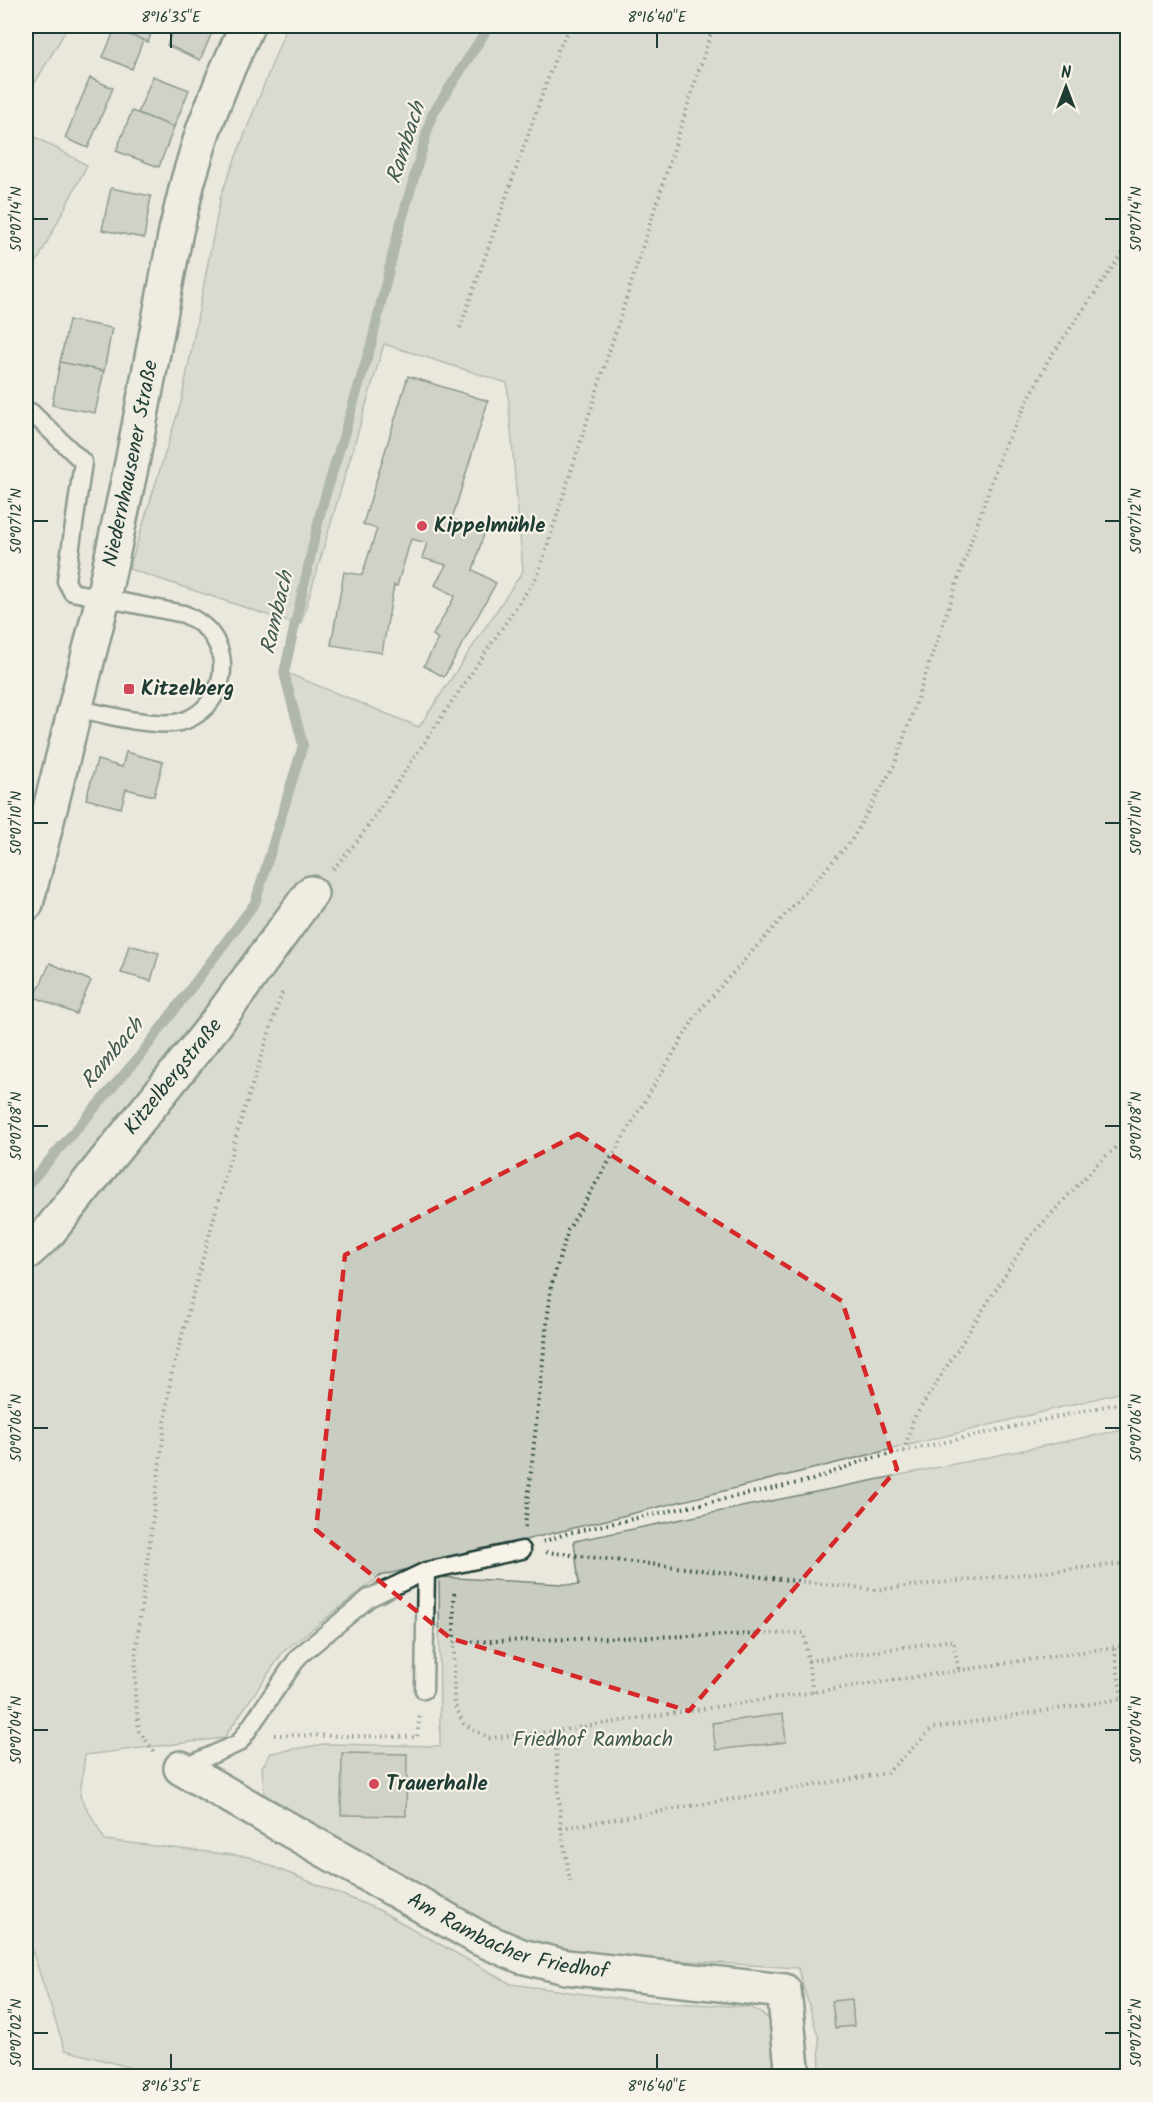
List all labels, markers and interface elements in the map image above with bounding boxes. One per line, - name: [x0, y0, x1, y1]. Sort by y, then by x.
- text: 8°16'35"E: [141, 6, 202, 30]
- text: 8°16'40"E: [628, 6, 688, 30]
- north arrow: [1036, 57, 1096, 117]
- text: N: [1061, 61, 1071, 86]
- water label: Rambach: [377, 95, 437, 188]
- text: 50°07'14"N: [5, 186, 29, 252]
- text: 50°07'14"N: [1125, 186, 1149, 252]
- street label: Niedernhausener Straße: [94, 357, 168, 570]
- text: 50°07'12"N: [5, 488, 29, 554]
- text: 50°07'12"N: [1125, 488, 1149, 554]
- place label: Kippelmühle: [434, 510, 545, 543]
- marker: Kippelmühle: [415, 519, 429, 533]
- water label: Rambach: [251, 566, 305, 658]
- place label: Kitzelberg: [141, 673, 234, 706]
- marker: Kitzelberg: [122, 682, 136, 696]
- text: 50°07'10"N: [5, 791, 29, 855]
- text: 50°07'10"N: [1125, 791, 1149, 855]
- water label: Rambach: [73, 1009, 155, 1097]
- street label: Kitzelbergstraße: [116, 1011, 231, 1143]
- text: 50°07'08"N: [5, 1092, 29, 1160]
- text: 50°07'08"N: [1125, 1092, 1149, 1160]
- text: 50°07'06"N: [5, 1394, 29, 1462]
- text: 50°07'06"N: [1125, 1394, 1149, 1462]
- text: 50°07'04"N: [5, 1696, 29, 1764]
- text: 50°07'04"N: [1125, 1696, 1149, 1764]
- park label: Friedhof Rambach: [513, 1724, 673, 1757]
- place label: Trauerhalle: [386, 1768, 488, 1801]
- marker: Trauerhalle: [367, 1777, 381, 1791]
- street label: Am Rambacher Friedhof: [401, 1884, 612, 1988]
- text: 50°07'02"N: [5, 1999, 29, 2067]
- text: 50°07'02"N: [1125, 1999, 1149, 2067]
- text: 8°16'35"E: [141, 2075, 202, 2099]
- text: 8°16'40"E: [628, 2075, 688, 2099]

